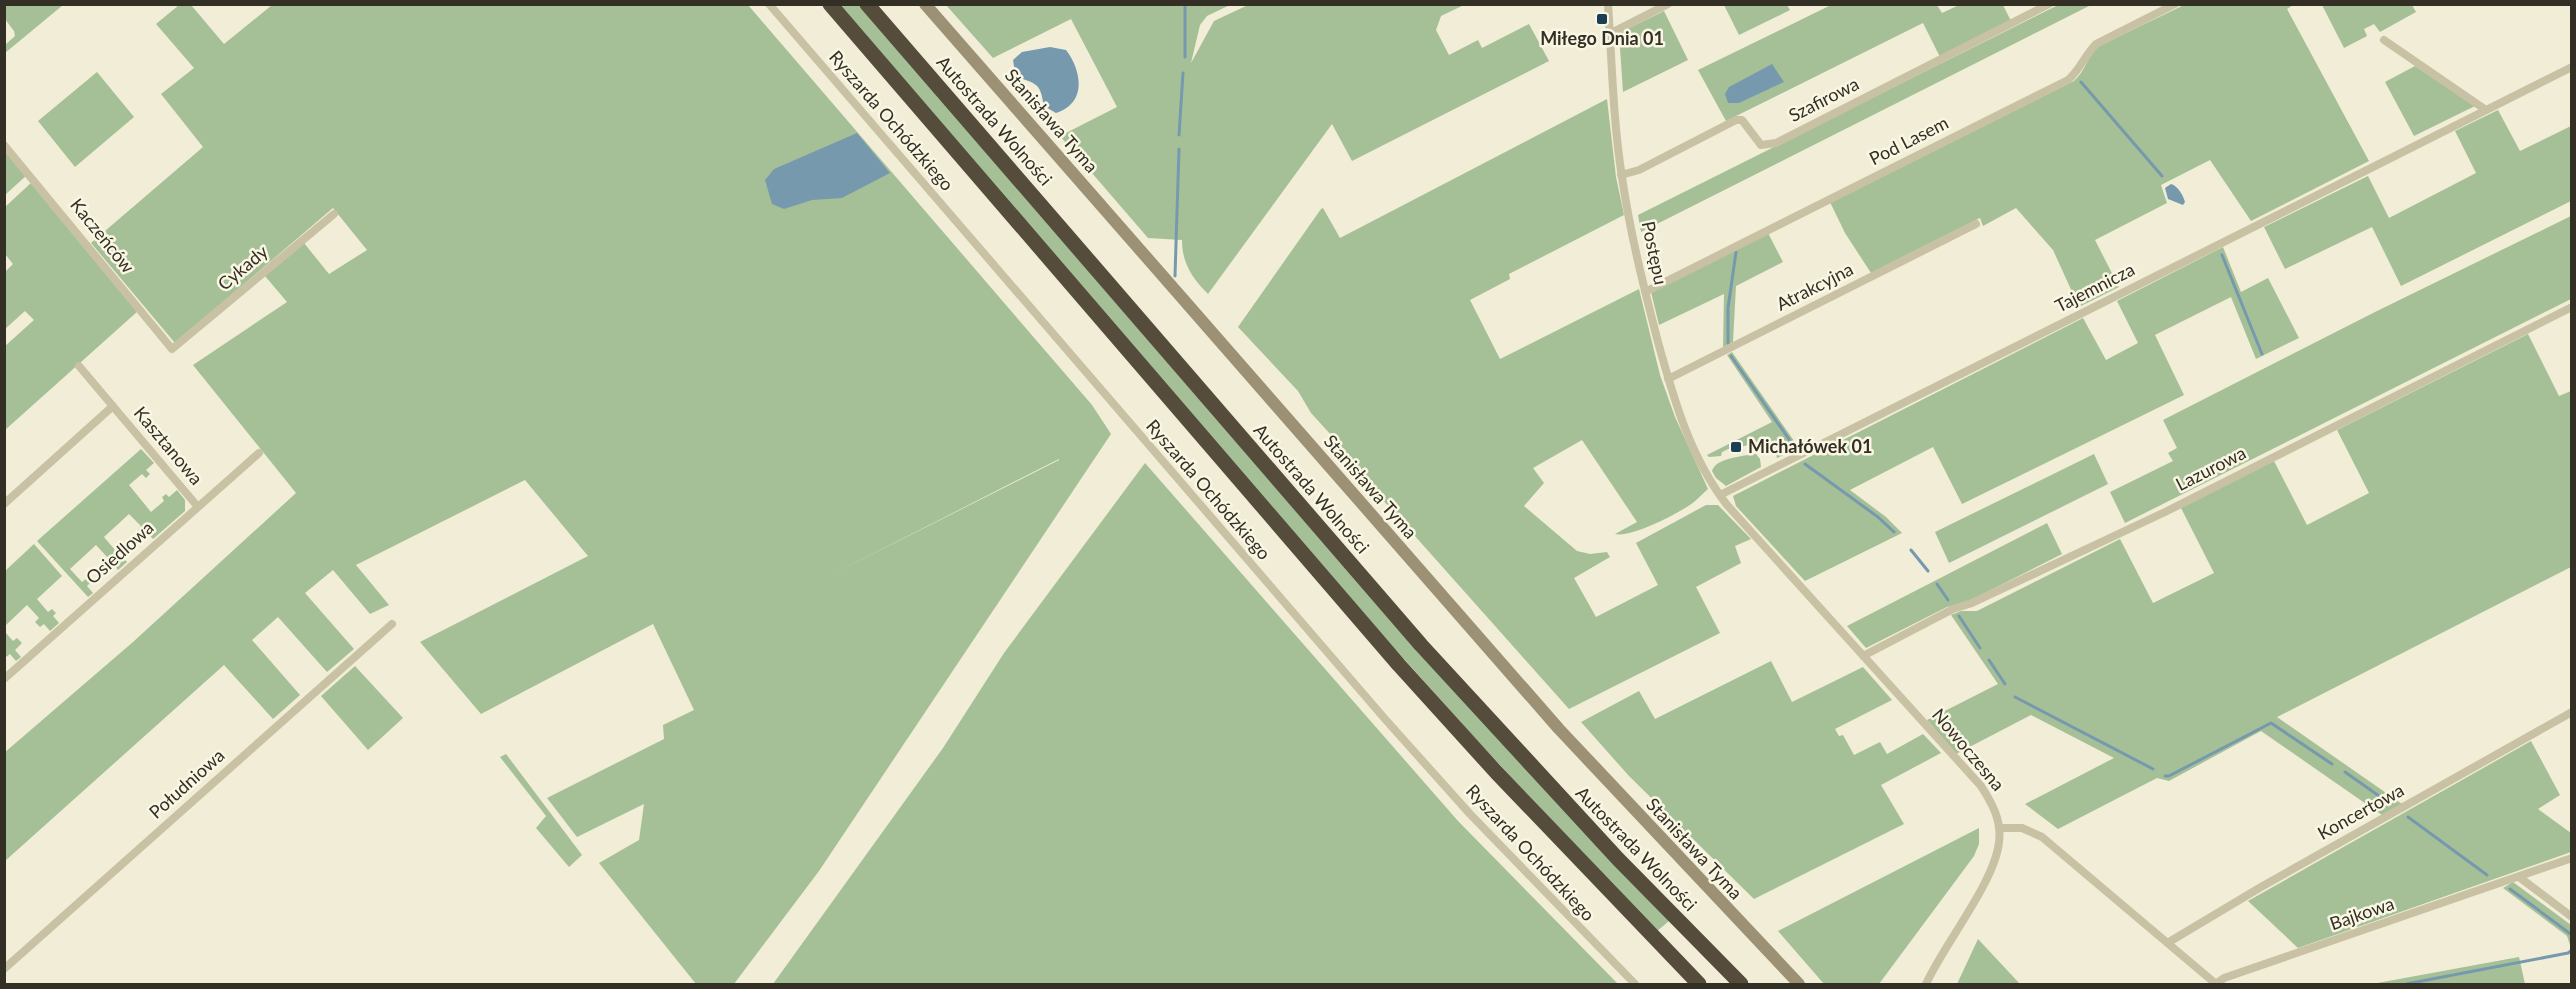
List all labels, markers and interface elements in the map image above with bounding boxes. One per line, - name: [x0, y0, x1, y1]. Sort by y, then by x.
- marker: Miłego Dnia 01: [1595, 12, 1609, 26]
- place label: Miłego Dnia 01: [1540, 27, 1664, 49]
- street label: Ryszarda Ochódzkiego: [825, 46, 959, 195]
- street label: Autostrada Wolności: [932, 51, 1057, 190]
- street label: Stanisława Tyma: [1001, 64, 1103, 177]
- street label: Szafirowa: [1785, 72, 1862, 126]
- street label: Pod Lasem: [1865, 111, 1952, 169]
- street label: Kaczeńców: [66, 194, 140, 277]
- street label: Postępu: [1638, 219, 1672, 287]
- street label: Cykady: [213, 240, 272, 294]
- street label: Atrakcyjna: [1772, 257, 1857, 315]
- street label: Tajemnicza: [2051, 258, 2138, 316]
- street label: Kasztanowa: [130, 402, 208, 489]
- street label: Ryszarda Ochódzkiego: [1142, 415, 1276, 564]
- street label: Autostrada Wolności: [1249, 419, 1374, 558]
- street label: Stanisława Tyma: [1320, 430, 1422, 543]
- place label: Michałówek 01: [1748, 435, 1872, 457]
- marker: Michałówek 01: [1729, 440, 1743, 454]
- street label: Lazurowa: [2172, 441, 2249, 495]
- street label: Osiedlowa: [81, 516, 158, 588]
- street label: Nowoczesna: [1928, 704, 2010, 795]
- street label: Południowa: [144, 744, 228, 823]
- street label: Koncertowa: [2313, 778, 2408, 844]
- street label: Ryszarda Ochódzkiego: [1462, 780, 1600, 925]
- street label: Autostrada Wolności: [1572, 781, 1702, 915]
- street label: Stanisława Tyma: [1642, 793, 1747, 904]
- street label: Bajkowa: [2327, 892, 2397, 934]

